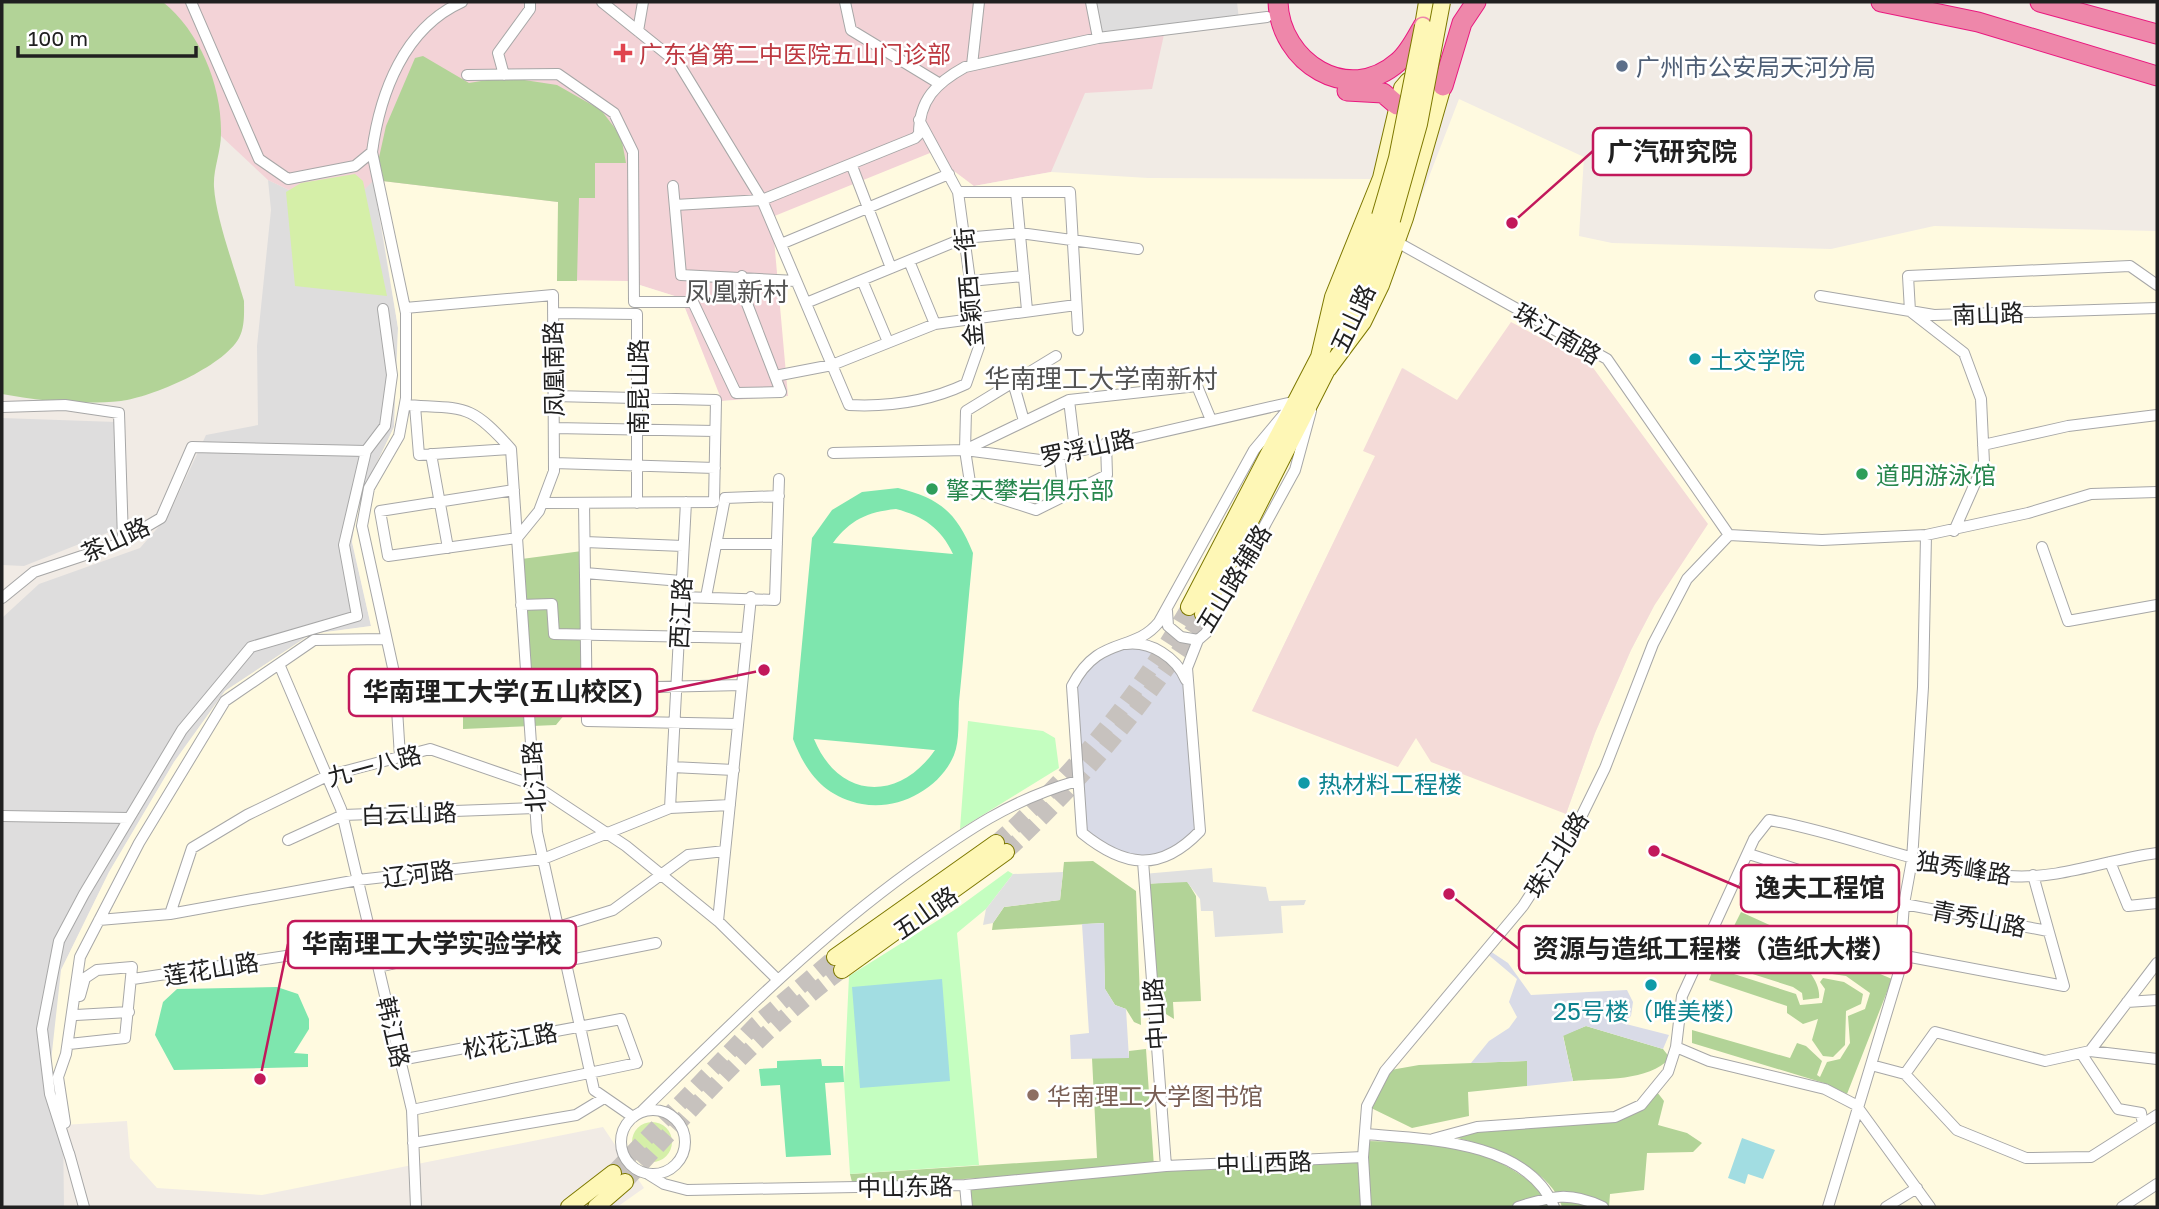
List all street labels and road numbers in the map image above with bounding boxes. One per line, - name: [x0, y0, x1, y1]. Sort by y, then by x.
- street label: 金颖西一街: [948, 226, 988, 348]
- street label: 五山路: [1324, 279, 1380, 357]
- street label: 珠江南路: [1509, 296, 1607, 370]
- street label: 南山路: [1952, 297, 2024, 329]
- street label: 凤凰南路: [538, 321, 568, 417]
- street label: 南昆山路: [623, 339, 652, 435]
- street label: 罗浮山路: [1037, 423, 1137, 471]
- street label: 茶山路: [76, 511, 154, 567]
- street label: 五山路辅路: [1190, 519, 1276, 637]
- street label: 西江路: [664, 576, 696, 650]
- street label: 九一八路: [324, 739, 424, 791]
- street label: 北江路: [516, 740, 550, 814]
- street label: 白云山路: [361, 797, 457, 829]
- street label: 珠江北路: [1518, 806, 1594, 902]
- street label: 独秀峰路: [1914, 845, 2014, 889]
- street label: 辽河路: [381, 854, 455, 892]
- street label: 五山路: [887, 879, 963, 945]
- street label: 青秀山路: [1929, 895, 2029, 941]
- street label: 莲花山路: [161, 946, 261, 990]
- street label: 中山路: [1137, 977, 1171, 1051]
- street label: 韩江路: [372, 994, 416, 1070]
- street label: 松花江路: [460, 1017, 560, 1063]
- street label: 中山西路: [1216, 1146, 1312, 1178]
- street label: 中山东路: [857, 1171, 953, 1201]

